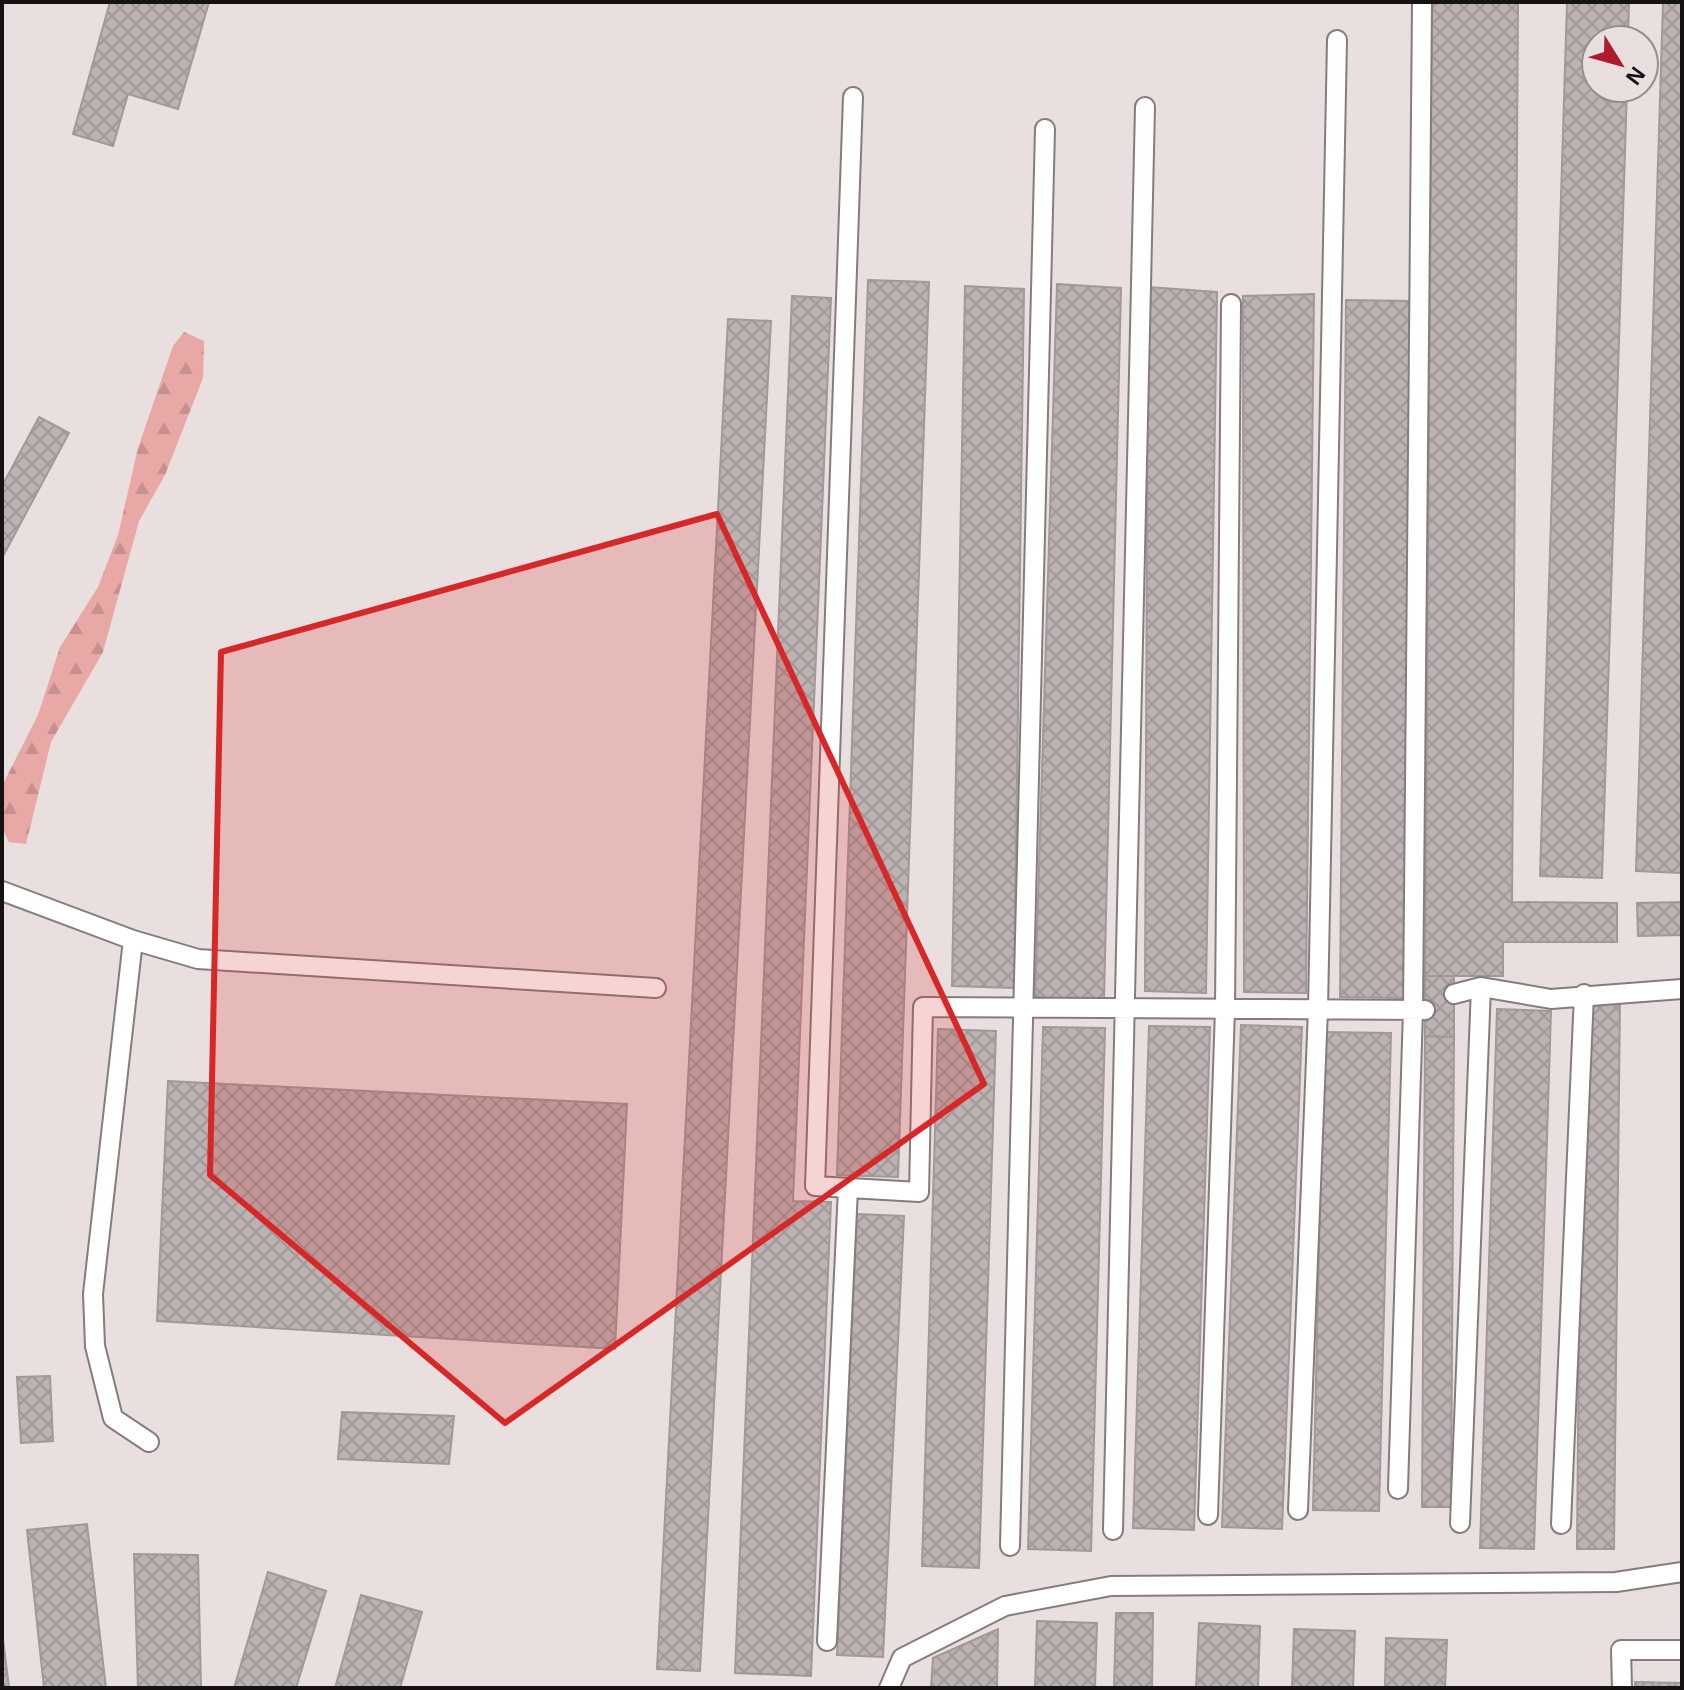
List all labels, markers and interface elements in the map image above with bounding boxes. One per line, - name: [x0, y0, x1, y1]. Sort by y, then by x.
- north arrow: [1580, 24, 1660, 104]
- text: N: [1621, 62, 1650, 90]

